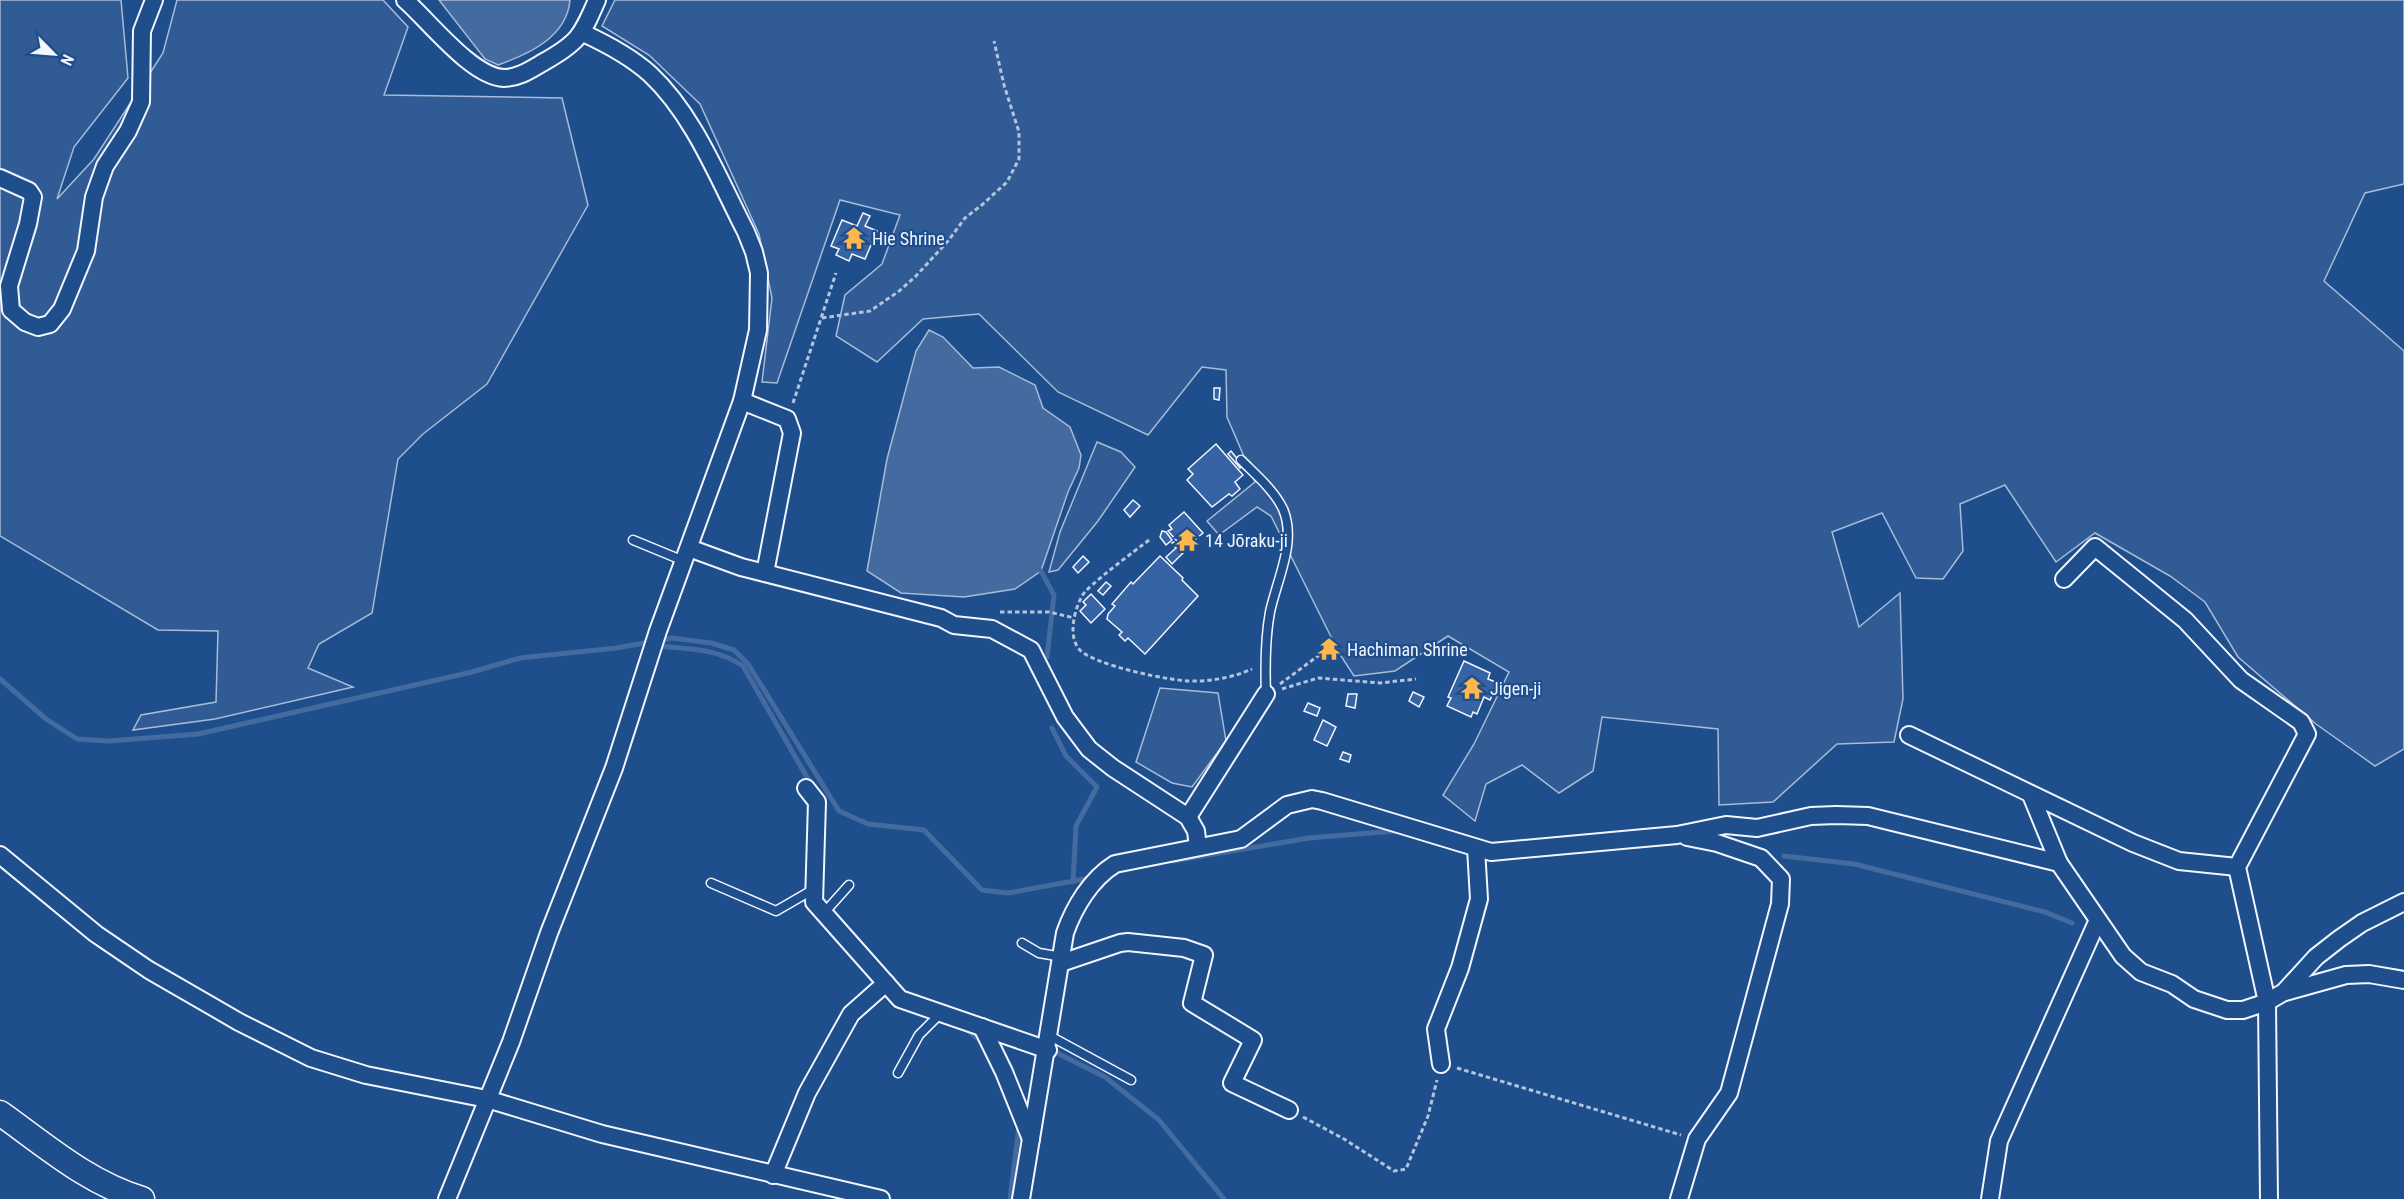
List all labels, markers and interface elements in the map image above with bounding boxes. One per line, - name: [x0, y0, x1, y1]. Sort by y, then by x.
- north arrow: [24, 24, 84, 84]
- text: N: [56, 52, 78, 69]
- temple icon: Hie Shrine: [841, 225, 867, 251]
- place label: Hie Shrine: [872, 228, 945, 249]
- temple icon: 14 Jōraku-ji: [1174, 527, 1200, 553]
- place label: 14 Jōraku-ji: [1205, 530, 1288, 551]
- temple icon: Hachiman Shrine: [1316, 636, 1342, 662]
- place label: Hachiman Shrine: [1347, 639, 1468, 660]
- temple icon: Jigen-ji: [1459, 675, 1485, 701]
- place label: Jigen-ji: [1490, 678, 1542, 699]

